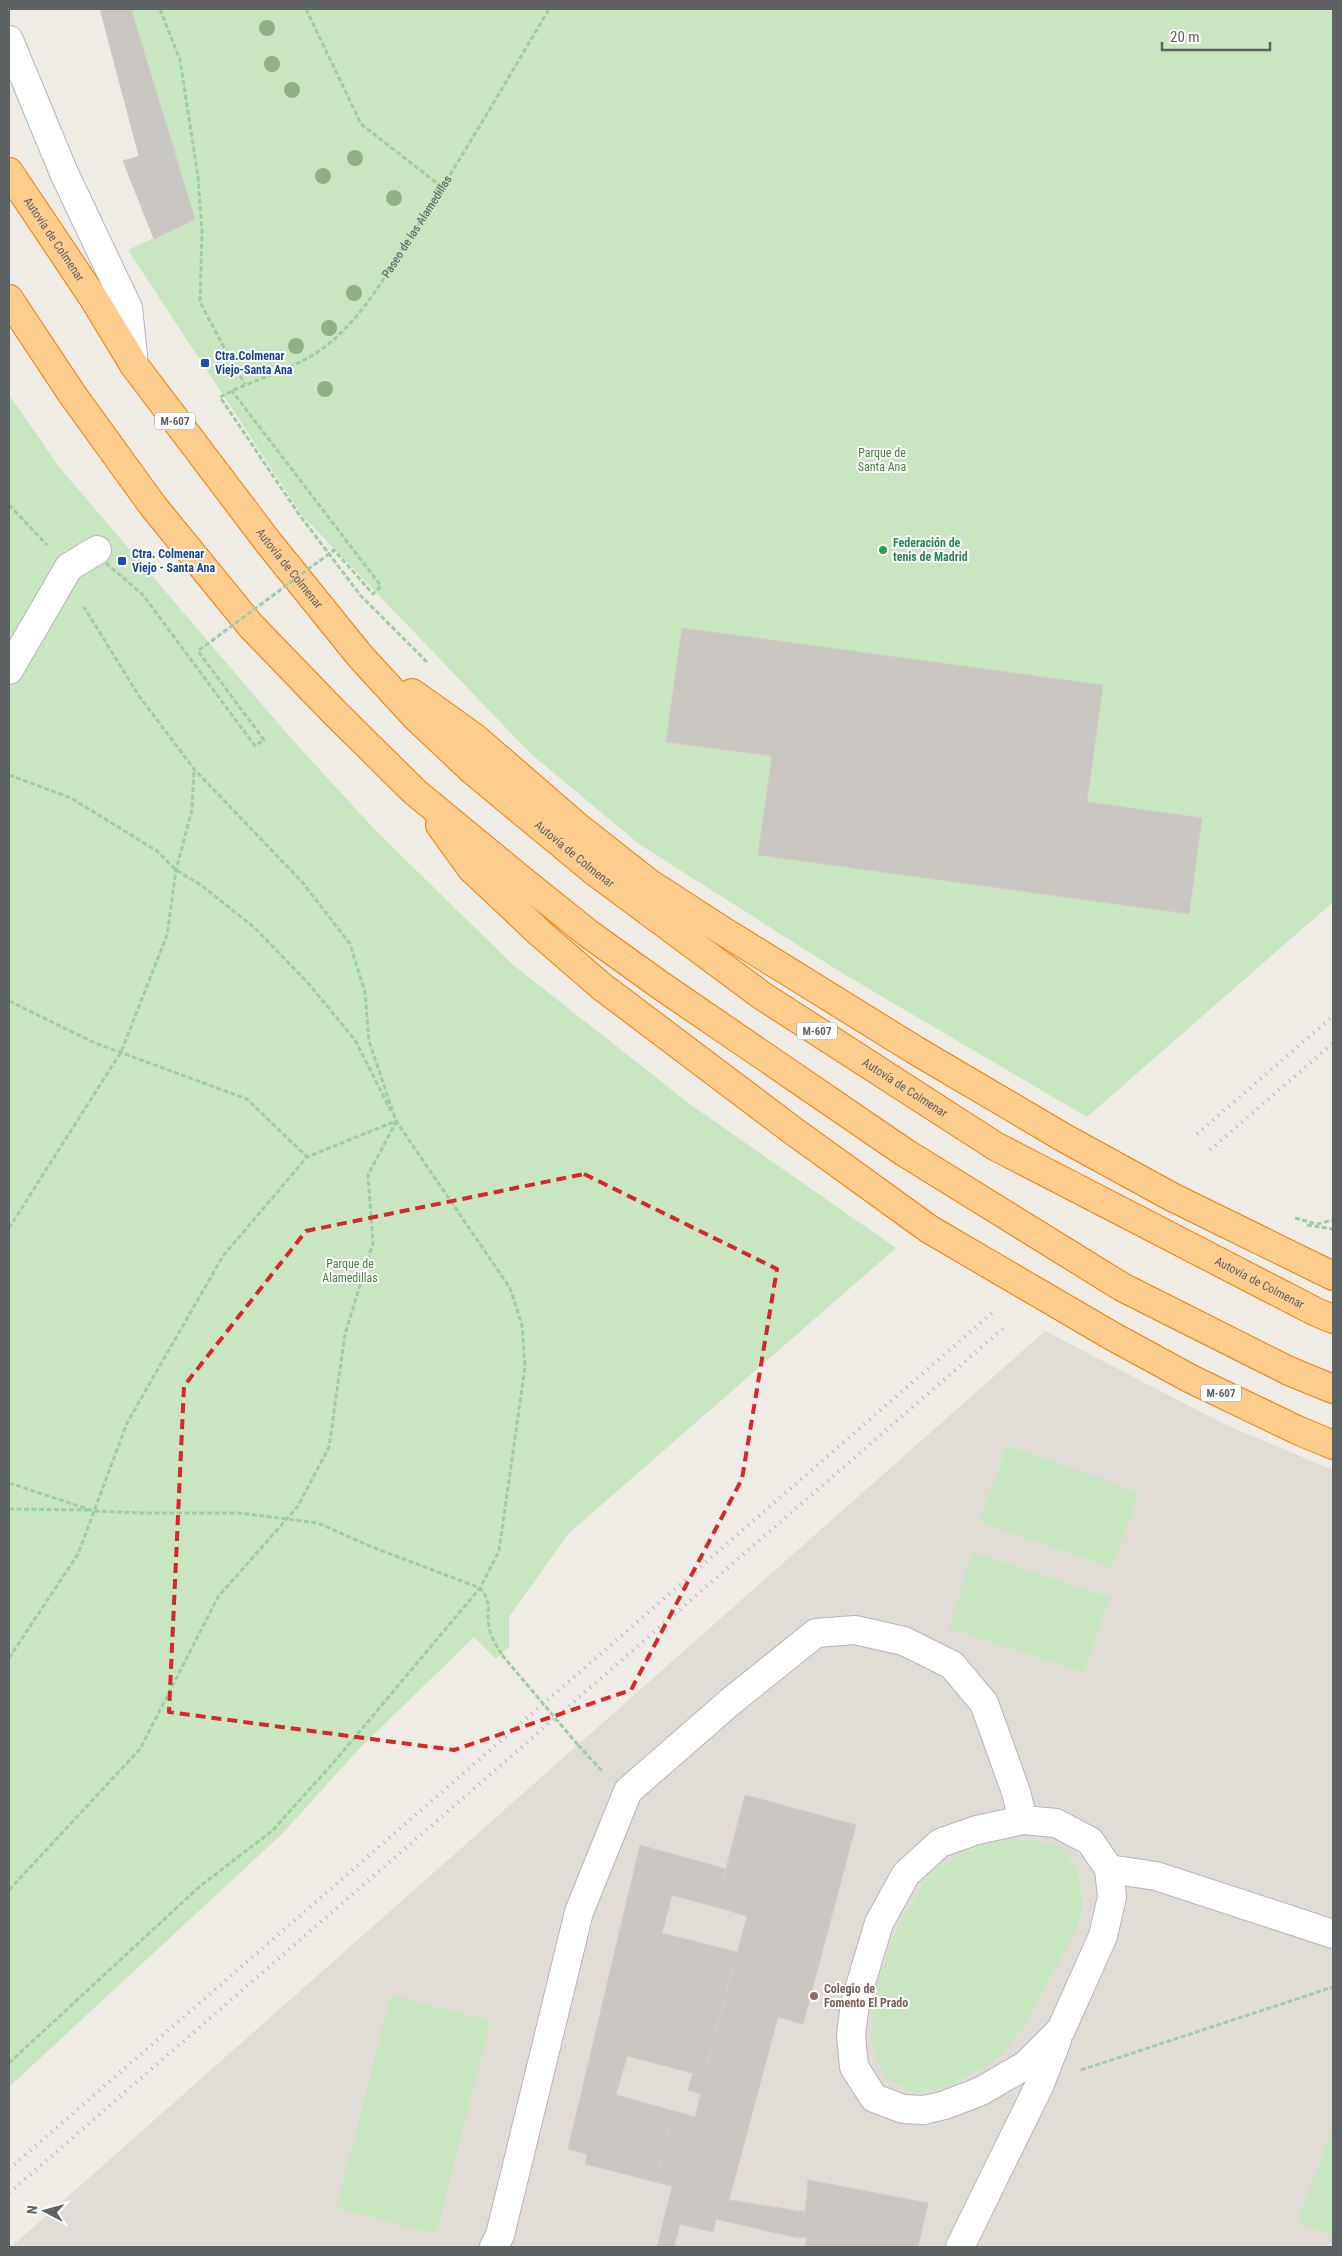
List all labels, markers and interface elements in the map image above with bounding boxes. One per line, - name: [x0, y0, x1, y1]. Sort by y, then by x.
- scale bar: [1162, 20, 1270, 52]
- text: 20 m: [1170, 28, 1200, 46]
- street label: Paseo de las Alamedillas: [379, 173, 455, 281]
- street label: Autovía de Colmenar: [21, 195, 87, 284]
- place label: Ctra.Colmenar Viejo-Santa Ana: [215, 349, 293, 377]
- marker: Ctra.Colmenar Viejo-Santa Ana: [199, 357, 211, 369]
- road number: M-607: [155, 412, 195, 430]
- park label: Parque de Santa Ana: [858, 446, 906, 474]
- street label: Autovía de Colmenar: [253, 526, 326, 611]
- place label: Federación de tenis de Madrid: [893, 536, 968, 564]
- marker: Federación de tenis de Madrid: [877, 544, 889, 556]
- place label: Ctra. Colmenar Viejo - Santa Ana: [132, 547, 215, 575]
- marker: Ctra. Colmenar Viejo - Santa Ana: [116, 555, 128, 567]
- street label: Autovía de Colmenar: [532, 818, 617, 891]
- road number: M-607: [797, 1022, 837, 1040]
- street label: Autovía de Colmenar: [860, 1055, 950, 1121]
- street label: Autovía de Colmenar: [1213, 1254, 1307, 1312]
- park label: Parque de Alamedillas: [322, 1257, 378, 1285]
- road number: M-607: [1201, 1385, 1241, 1402]
- place label: Colegio de Fomento El Prado: [824, 1982, 908, 2010]
- marker: Colegio de Fomento El Prado: [808, 1990, 820, 2002]
- north arrow: [20, 2186, 70, 2236]
- text: N: [24, 2205, 40, 2215]

